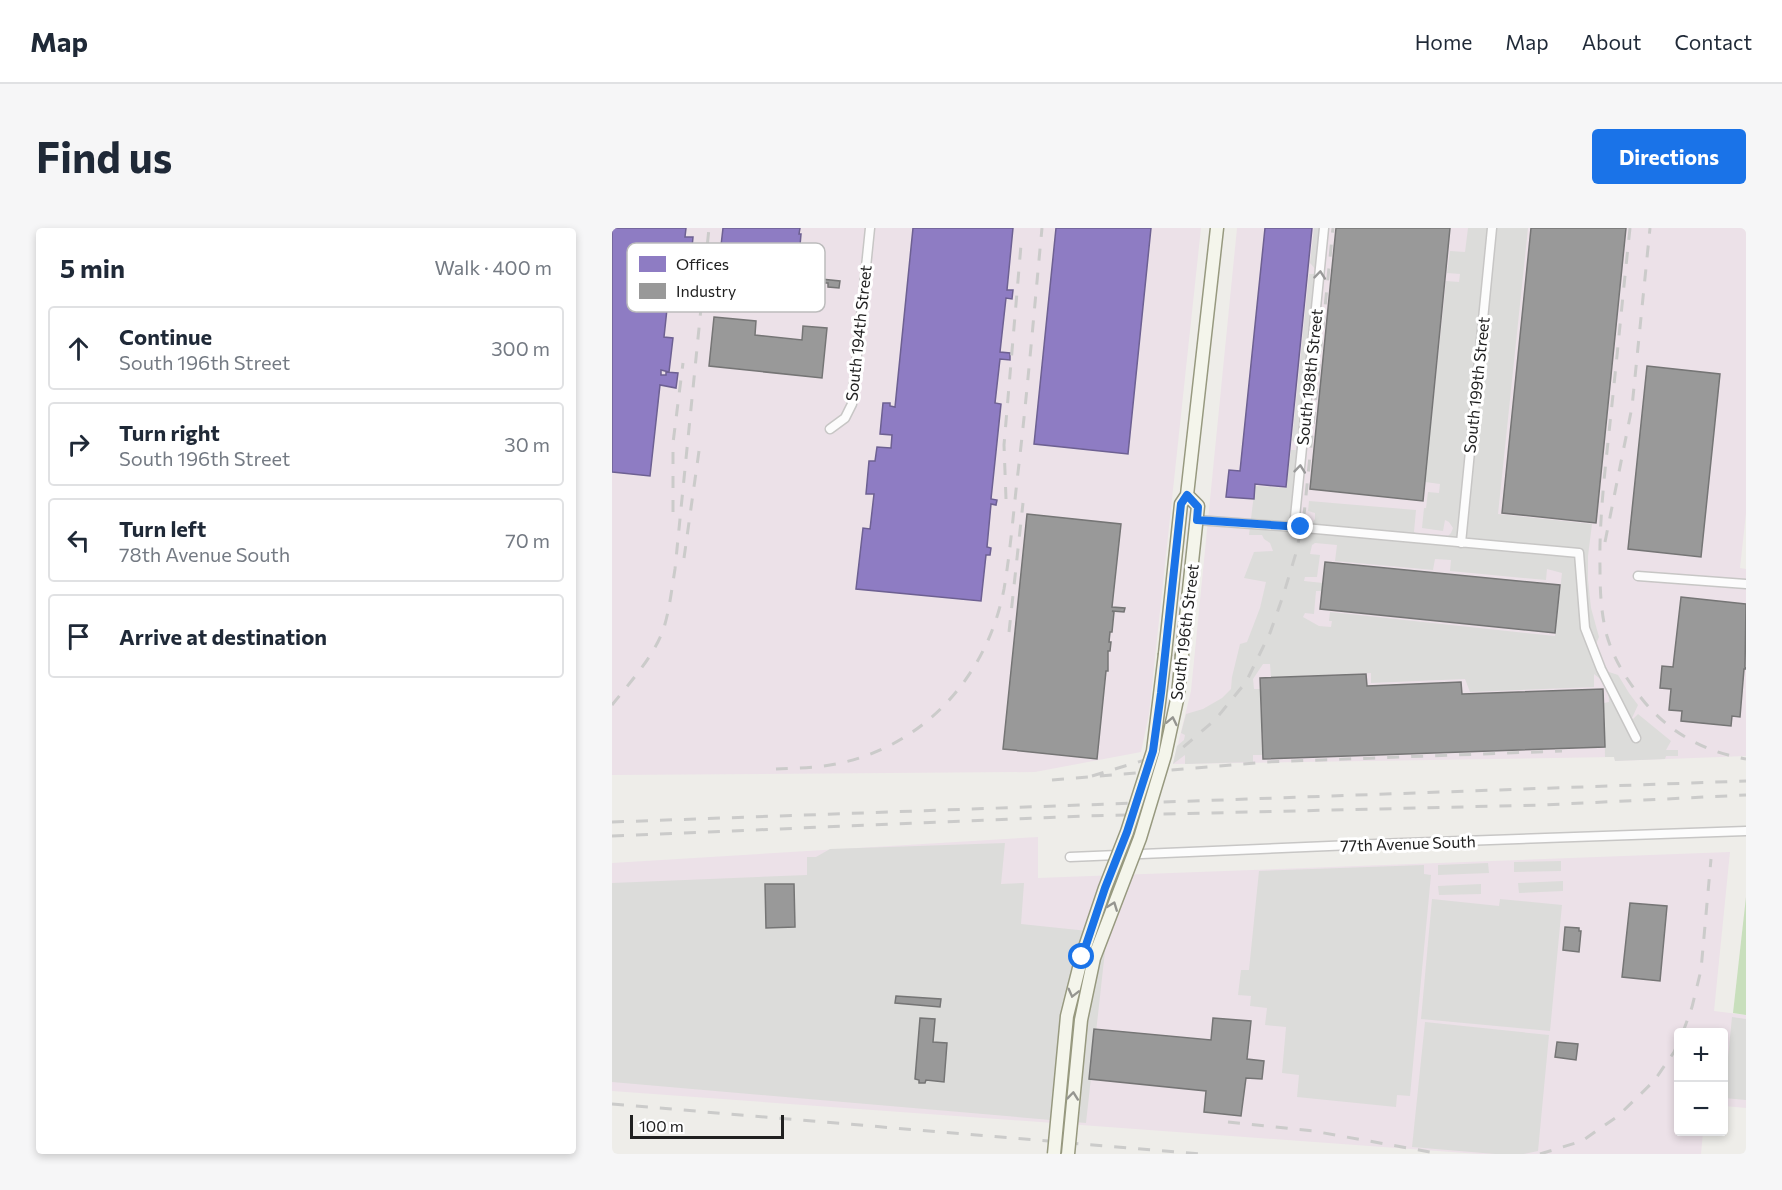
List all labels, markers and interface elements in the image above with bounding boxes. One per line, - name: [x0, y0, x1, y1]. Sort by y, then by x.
- text: Map: [30, 24, 88, 58]
- text: Home: [1415, 29, 1472, 54]
- text: Map: [1505, 29, 1549, 54]
- text: About: [1582, 29, 1641, 54]
- text: Contact: [1674, 29, 1752, 54]
- button: Directions: [1592, 129, 1746, 184]
- text: Find us: [36, 130, 172, 182]
- legend: [627, 243, 825, 312]
- text: 5 min: [60, 252, 125, 283]
- text: Offices: [676, 254, 729, 273]
- text: Walk · 400 m: [435, 255, 552, 279]
- street label: South 194th Street: [841, 264, 875, 402]
- one-way arrow: [1313, 270, 1326, 279]
- text: Industry: [676, 281, 736, 300]
- street label: South 198th Street: [1292, 307, 1326, 446]
- street label: South 199th Street: [1459, 315, 1493, 454]
- text: Continue: [119, 323, 212, 350]
- icon: ahead: [62, 332, 95, 365]
- text: 300 m: [491, 336, 550, 360]
- text: South 196th Street: [119, 350, 290, 374]
- text: Turn right: [119, 419, 220, 446]
- icon: right: [62, 428, 95, 461]
- text: 30 m: [504, 432, 550, 456]
- text: South 196th Street: [119, 446, 290, 470]
- one-way arrow: [1293, 464, 1306, 473]
- route end: [1287, 513, 1313, 539]
- text: Turn left: [119, 515, 206, 542]
- icon: left: [62, 524, 95, 557]
- text: 70 m: [505, 528, 550, 552]
- text: 78th Avenue South: [119, 542, 290, 566]
- street label: South 196th Street: [1166, 562, 1202, 701]
- icon: arrive: [62, 620, 95, 653]
- text: Arrive at destination: [119, 623, 327, 650]
- one-way arrow: [1165, 716, 1178, 726]
- street label: 77th Avenue South: [1340, 831, 1476, 855]
- one-way arrow: [1106, 901, 1119, 912]
- route start: [1068, 943, 1094, 969]
- one-way arrow: [1067, 988, 1080, 998]
- map controls: [1674, 1028, 1728, 1136]
- button: +: [1674, 1028, 1728, 1082]
- button: −: [1674, 1082, 1728, 1136]
- one-way arrow: [1066, 1091, 1079, 1100]
- scale bar: [630, 1112, 784, 1140]
- text: 100 m: [639, 1116, 684, 1135]

